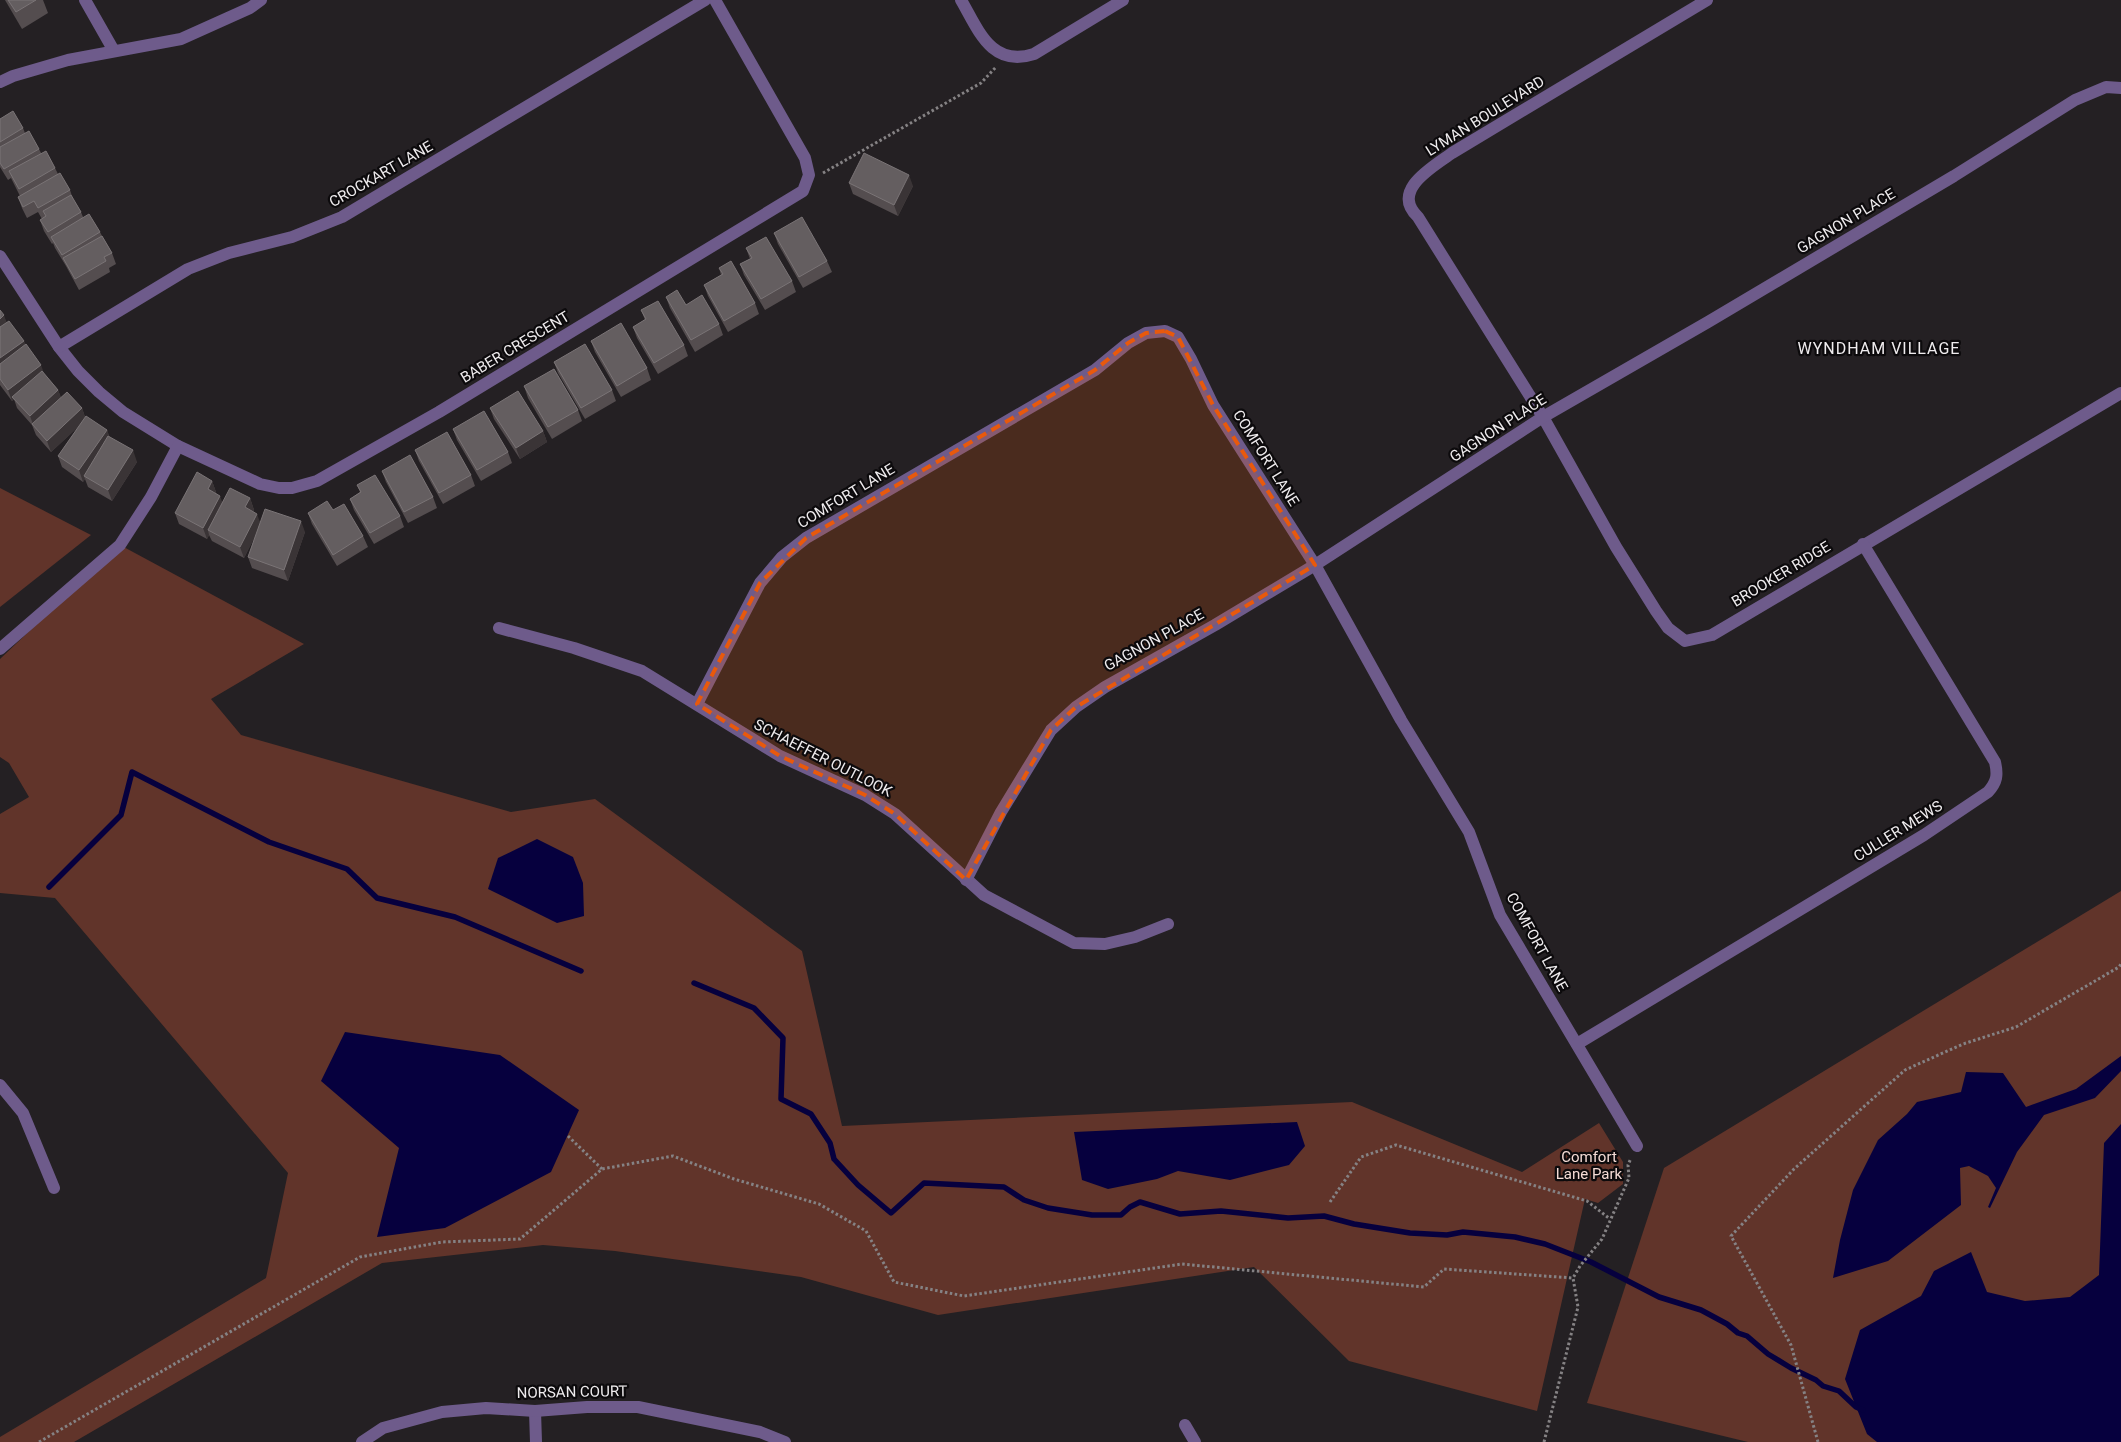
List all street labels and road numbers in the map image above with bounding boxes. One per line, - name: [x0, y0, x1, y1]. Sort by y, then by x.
- street label: LYMAN BOULEVARD: [1422, 72, 1548, 160]
- street label: CROCKART LANE: [326, 137, 436, 211]
- street label: GAGNON PLACE: [1794, 184, 1899, 257]
- street label: BABER CRESCENT: [457, 307, 573, 387]
- street label: GAGNON PLACE: [1446, 390, 1550, 466]
- street label: COMFORT LANE: [1229, 407, 1303, 510]
- street label: COMFORT LANE: [794, 460, 898, 532]
- street label: BROOKER RIDGE: [1728, 537, 1834, 611]
- street label: GAGNON PLACE: [1101, 605, 1207, 675]
- street label: SCHAEFFER OUTLOOK: [751, 715, 896, 801]
- street label: CULLER MEWS: [1850, 797, 1946, 865]
- street label: COMFORT LANE: [1502, 890, 1572, 995]
- street label: NORSAN COURT: [516, 1382, 628, 1402]

